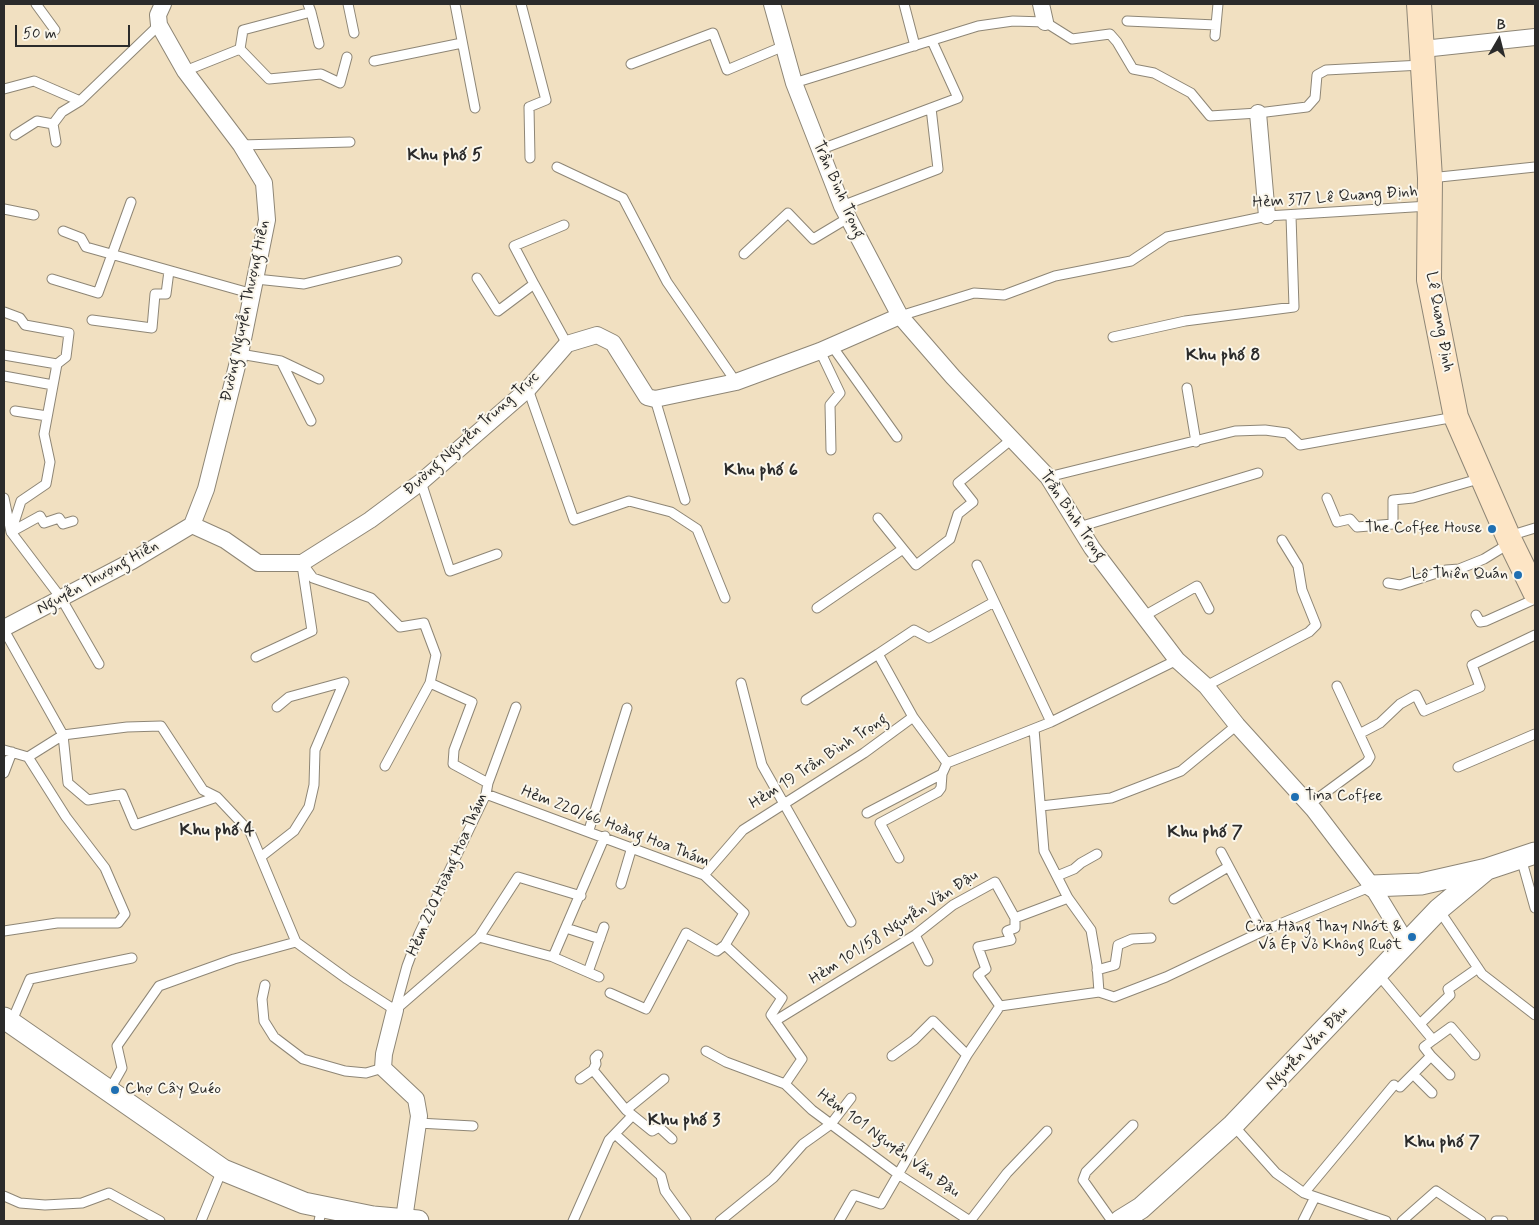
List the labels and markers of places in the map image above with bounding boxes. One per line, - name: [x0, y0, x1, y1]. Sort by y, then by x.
- place label: The Coffee House: [1365, 519, 1482, 539]
- marker: The Coffee House: [1486, 523, 1498, 535]
- place label: Lộ Thiên Quán: [1412, 565, 1508, 585]
- marker: Lộ Thiên Quán: [1512, 569, 1524, 581]
- place label: Tina Coffee: [1305, 787, 1383, 807]
- marker: Tina Coffee: [1289, 791, 1301, 803]
- place label: Cửa Hàng Thay Nhớt & Vá Ép Vỏ Không Ruột: [1245, 918, 1402, 956]
- marker: Cửa Hàng Thay Nhớt & Vá Ép Vỏ Không Ruột: [1406, 931, 1418, 943]
- place label: Chợ Cây Quéo: [125, 1080, 221, 1100]
- marker: Chợ Cây Quéo: [109, 1084, 121, 1096]

